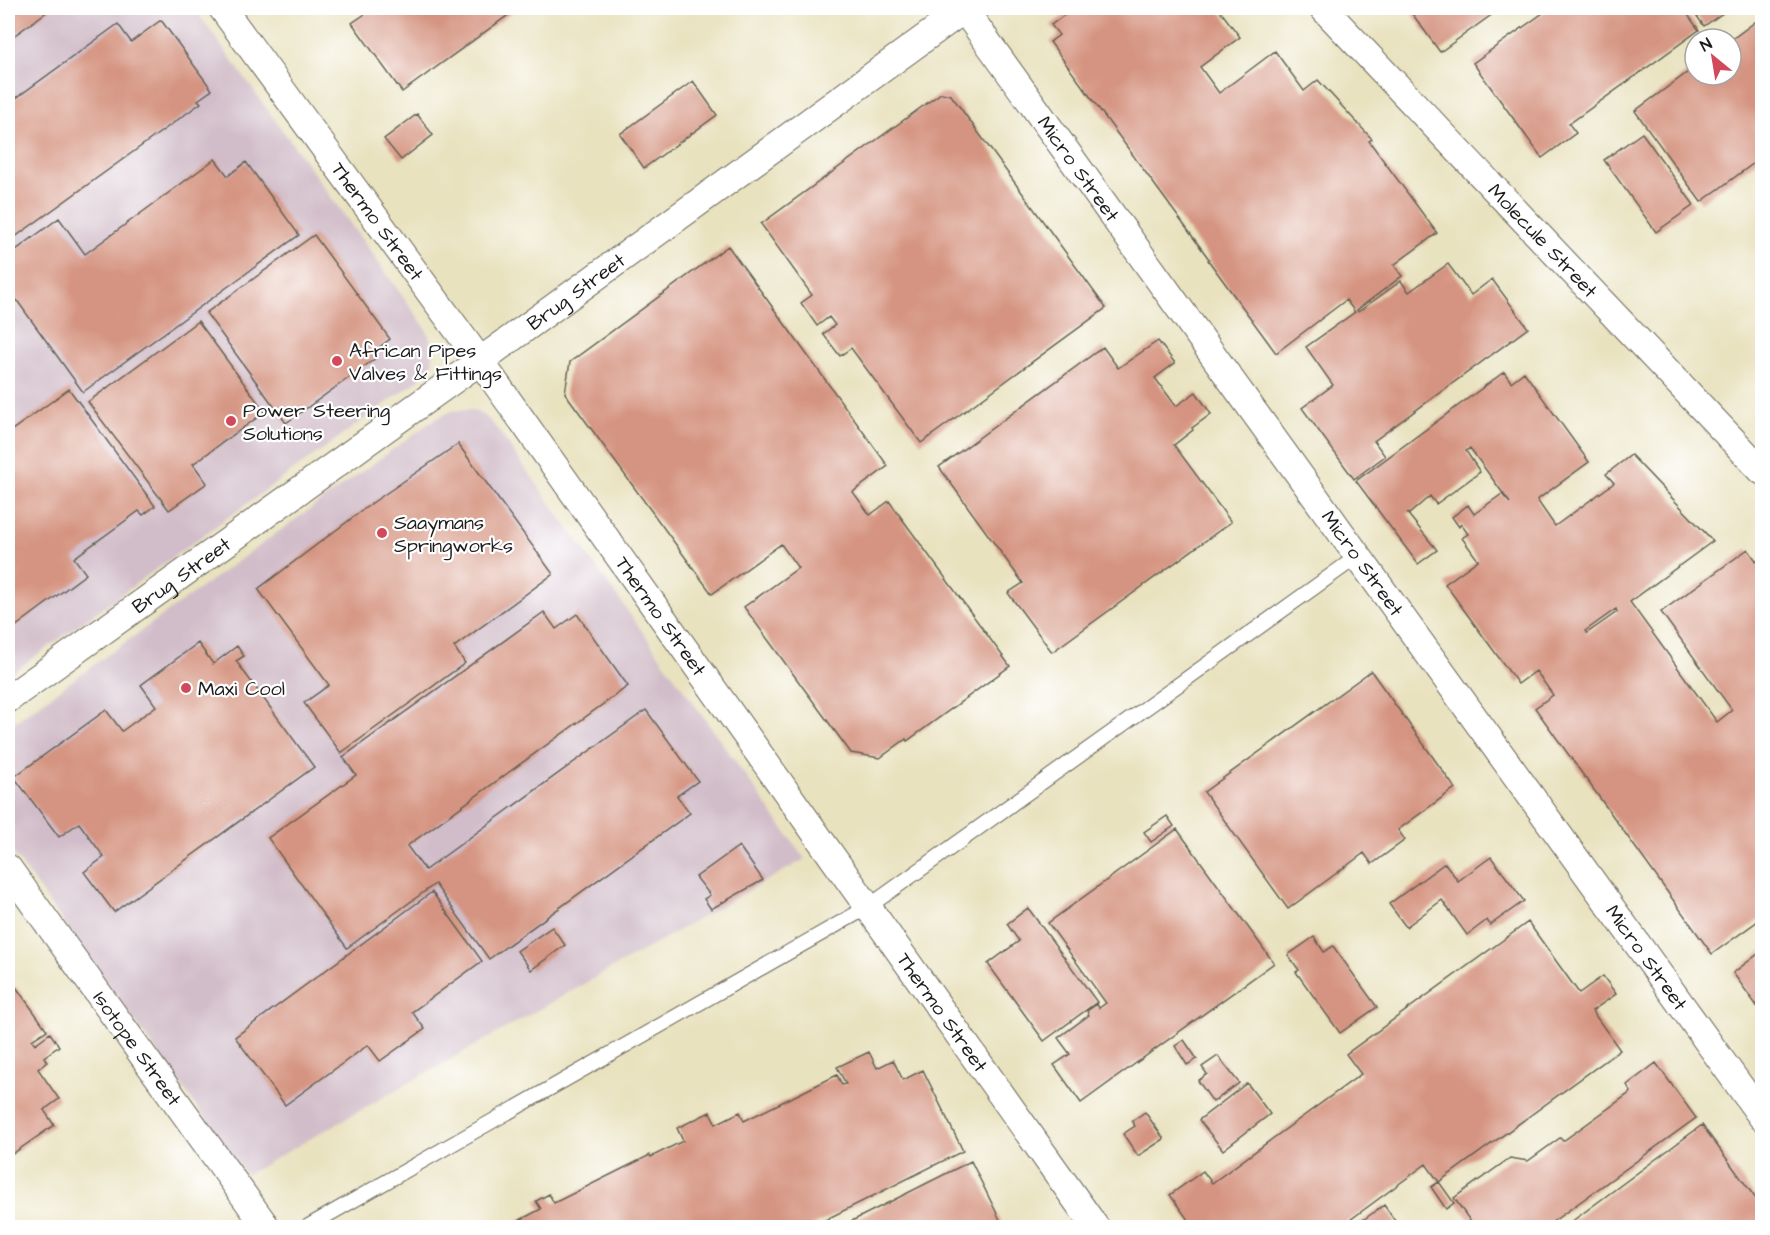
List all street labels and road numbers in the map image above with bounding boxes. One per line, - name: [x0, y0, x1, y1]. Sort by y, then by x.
- street label: Micro Street: [1030, 111, 1126, 228]
- street label: Thermo Street: [324, 157, 430, 287]
- street label: Molecule Street: [1481, 177, 1604, 304]
- street label: Brug Street: [521, 247, 631, 337]
- street label: Micro Street: [1314, 505, 1410, 622]
- street label: Brug Street: [127, 531, 237, 621]
- street label: Thermo Street: [608, 551, 713, 682]
- street label: Micro Street: [1598, 899, 1694, 1016]
- street label: Thermo Street: [890, 947, 994, 1078]
- street label: Isotope Street: [86, 986, 188, 1112]

